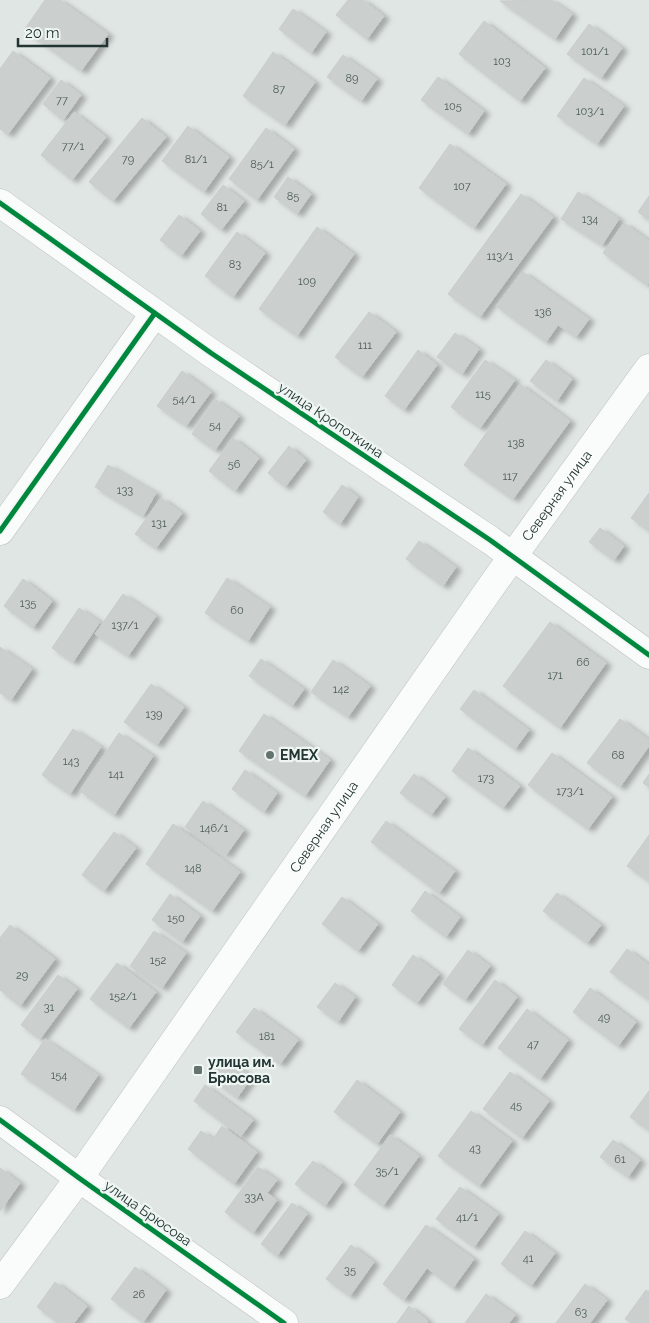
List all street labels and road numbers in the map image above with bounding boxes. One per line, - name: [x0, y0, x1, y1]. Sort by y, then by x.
- street label: улица Кропоткина: [275, 379, 387, 461]
- street label: Северная улица: [519, 447, 595, 544]
- street label: Северная улица: [286, 778, 361, 876]
- street label: улица Брюсова: [101, 1177, 195, 1249]

